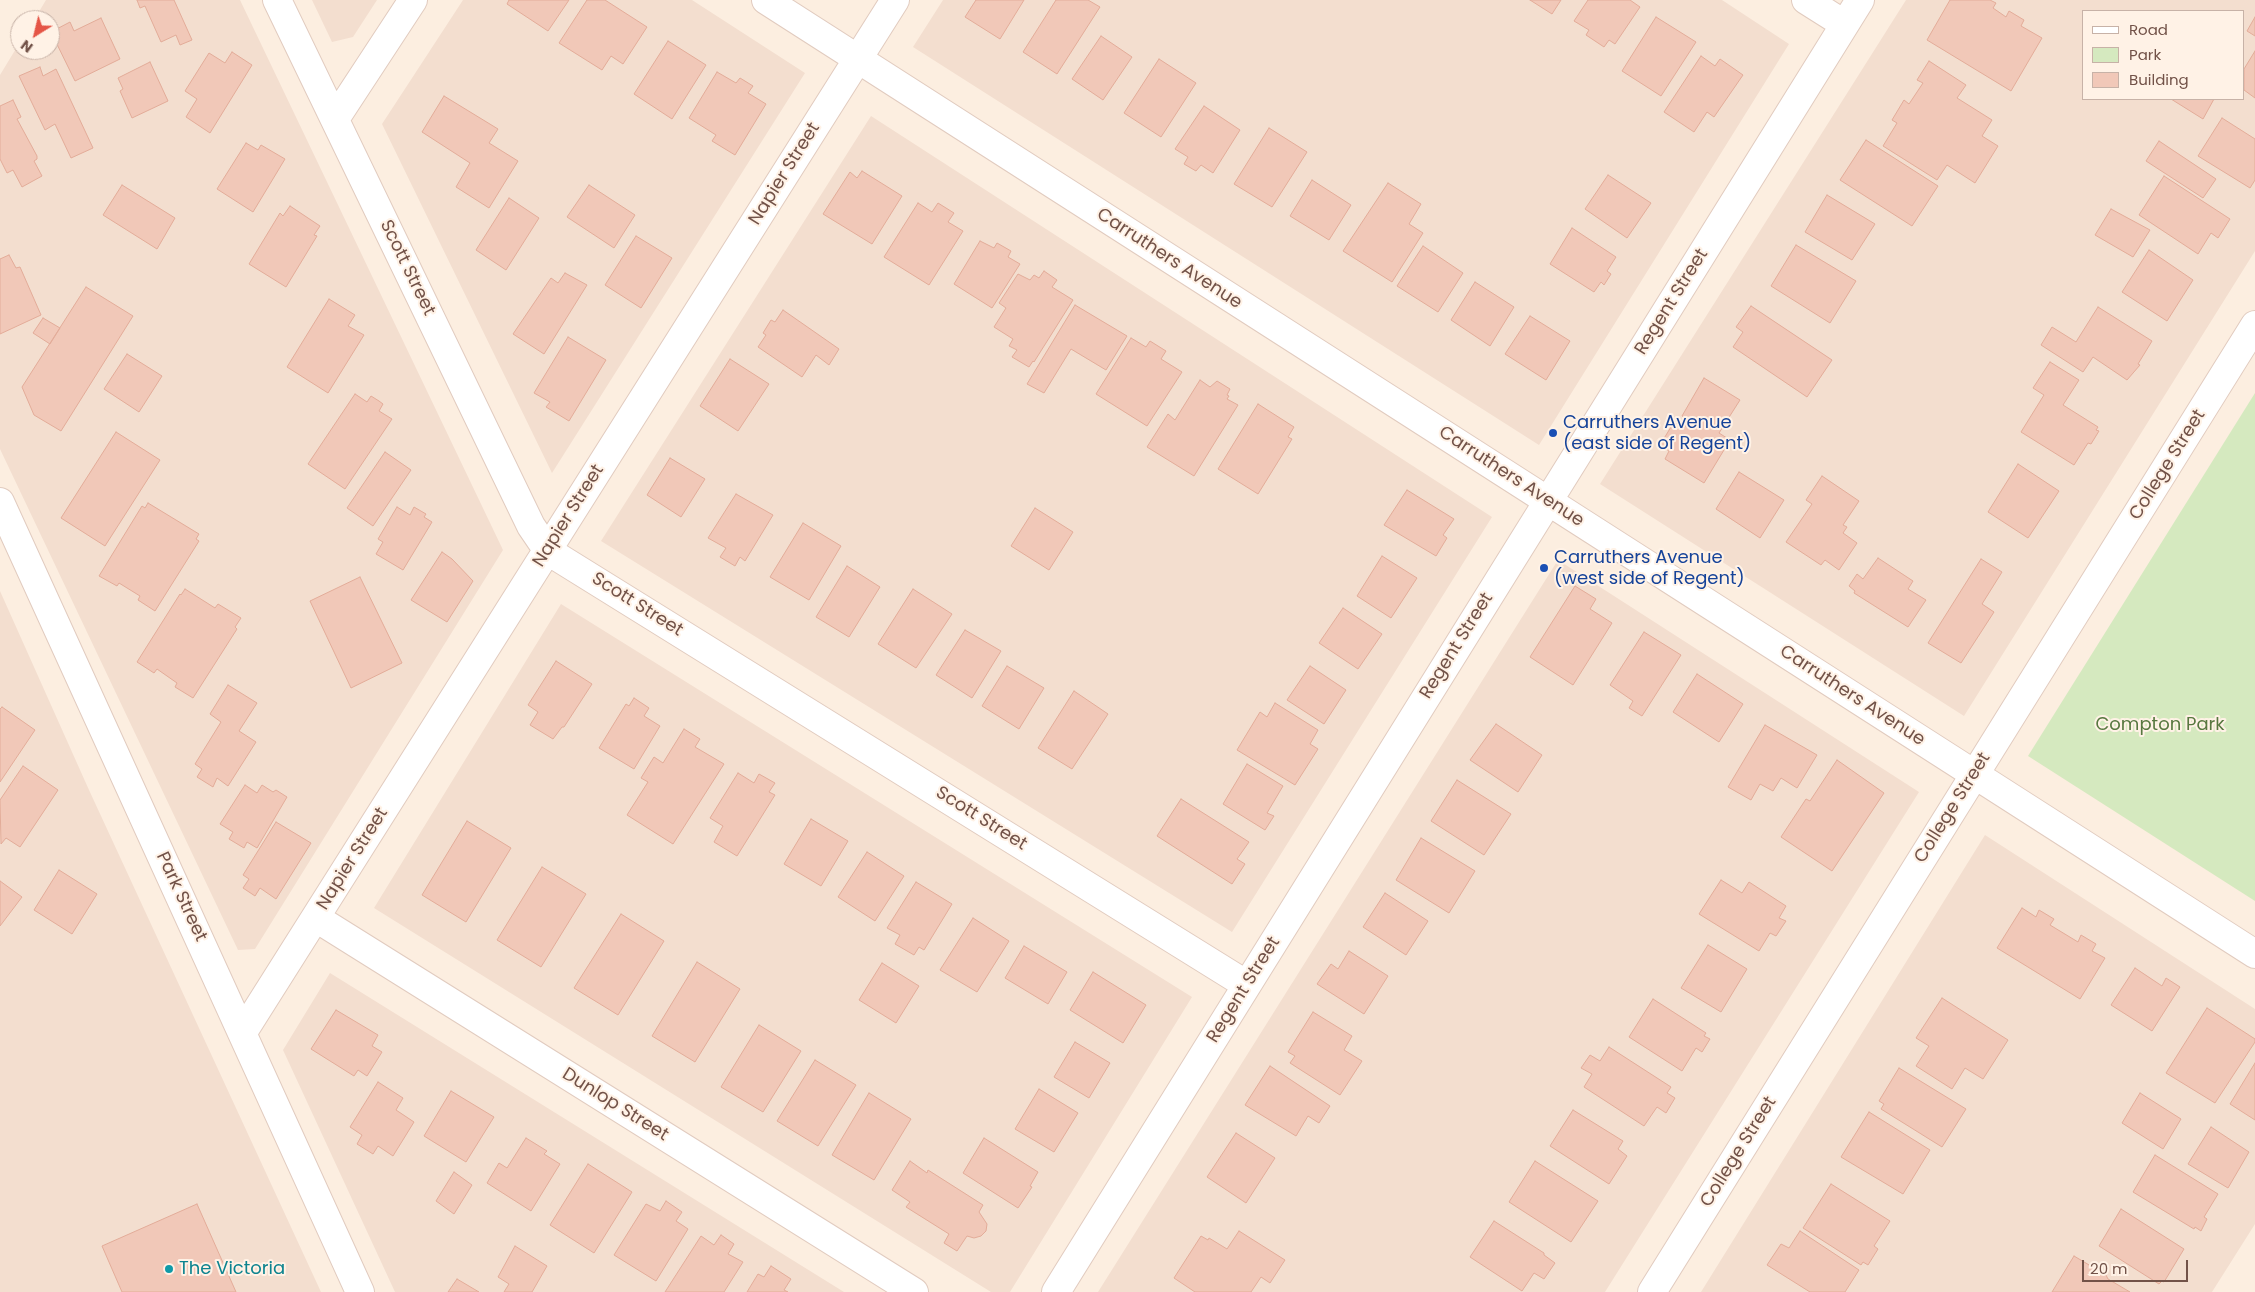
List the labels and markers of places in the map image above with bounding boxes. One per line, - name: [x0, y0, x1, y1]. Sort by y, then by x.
- place label: Carruthers Avenue (east side of Regent): [1563, 412, 1751, 454]
- marker: Carruthers Avenue (east side of Regent): [1547, 427, 1559, 439]
- place label: Carruthers Avenue (west side of Regent): [1554, 547, 1745, 590]
- marker: Carruthers Avenue (west side of Regent): [1538, 562, 1550, 574]
- place label: The Victoria: [179, 1258, 285, 1280]
- marker: The Victoria: [163, 1263, 175, 1275]

